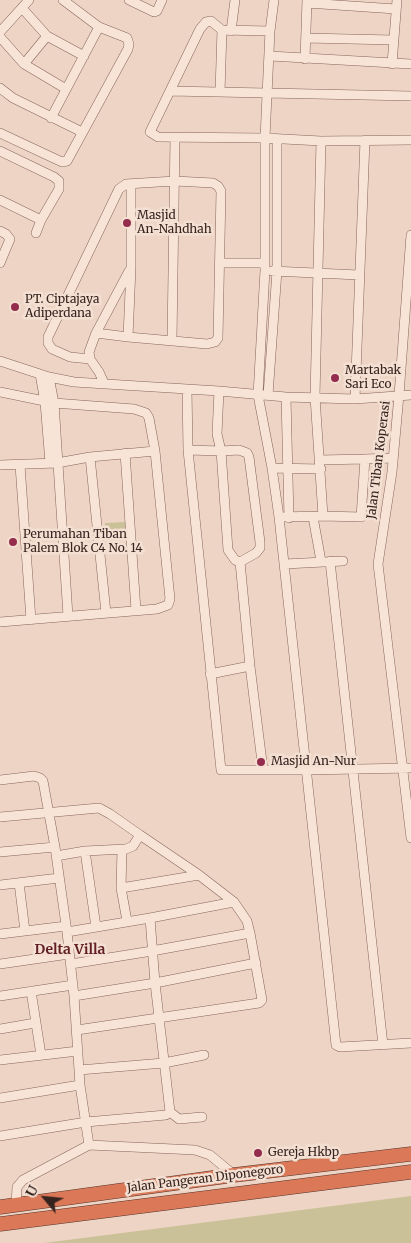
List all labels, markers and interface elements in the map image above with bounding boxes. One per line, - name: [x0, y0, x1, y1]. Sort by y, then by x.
- place label: Masjid An-Nahdhah: [137, 209, 212, 237]
- marker: Masjid An-Nahdhah: [121, 217, 133, 229]
- place label: PT. Ciptajaya Adiperdana: [25, 293, 99, 321]
- marker: PT. Ciptajaya Adiperdana: [9, 301, 21, 313]
- place label: Martabak Sari Eco: [345, 364, 401, 392]
- marker: Martabak Sari Eco: [329, 372, 341, 384]
- street label: Jalan Tiban Koperasi: [365, 400, 393, 520]
- place label: Perumahan Tiban Palem Blok C4 No. 14: [23, 528, 143, 556]
- marker: Perumahan Tiban Palem Blok C4 No. 14: [7, 536, 19, 548]
- place label: Masjid An-Nur: [271, 755, 356, 769]
- marker: Masjid An-Nur: [255, 756, 267, 768]
- district label: Delta Villa: [35, 942, 105, 958]
- place label: Gereja Hkbp: [268, 1146, 339, 1160]
- marker: Gereja Hkbp: [252, 1147, 264, 1159]
- street label: Jalan Pangeran Diponegoro: [126, 1162, 284, 1196]
- north arrow: [20, 1173, 70, 1223]
- text: U: [21, 1182, 42, 1200]

